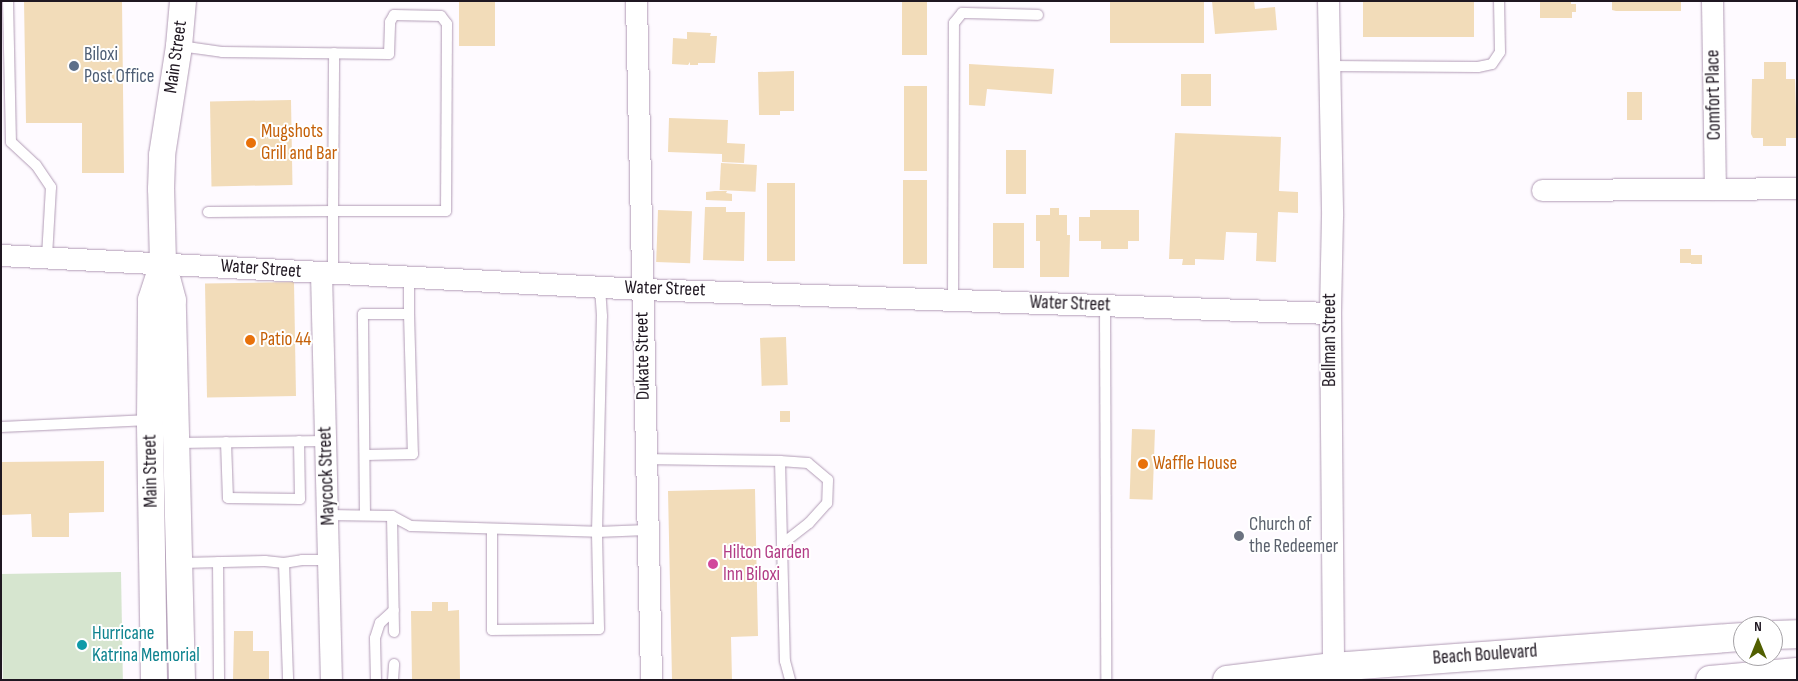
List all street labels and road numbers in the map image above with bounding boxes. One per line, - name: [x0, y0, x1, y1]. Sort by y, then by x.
- street label: Main Street: [160, 19, 192, 95]
- street label: Comfort Place: [1702, 50, 1726, 140]
- street label: Water Street: [220, 255, 302, 283]
- street label: Water Street: [624, 276, 706, 302]
- street label: Water Street: [1029, 291, 1111, 317]
- street label: Bellman Street: [1319, 293, 1341, 387]
- street label: Dukate Street: [631, 312, 655, 400]
- street label: Maycock Street: [314, 426, 340, 526]
- street label: Main Street: [139, 434, 163, 508]
- street label: Beach Boulevard: [1432, 640, 1538, 670]

